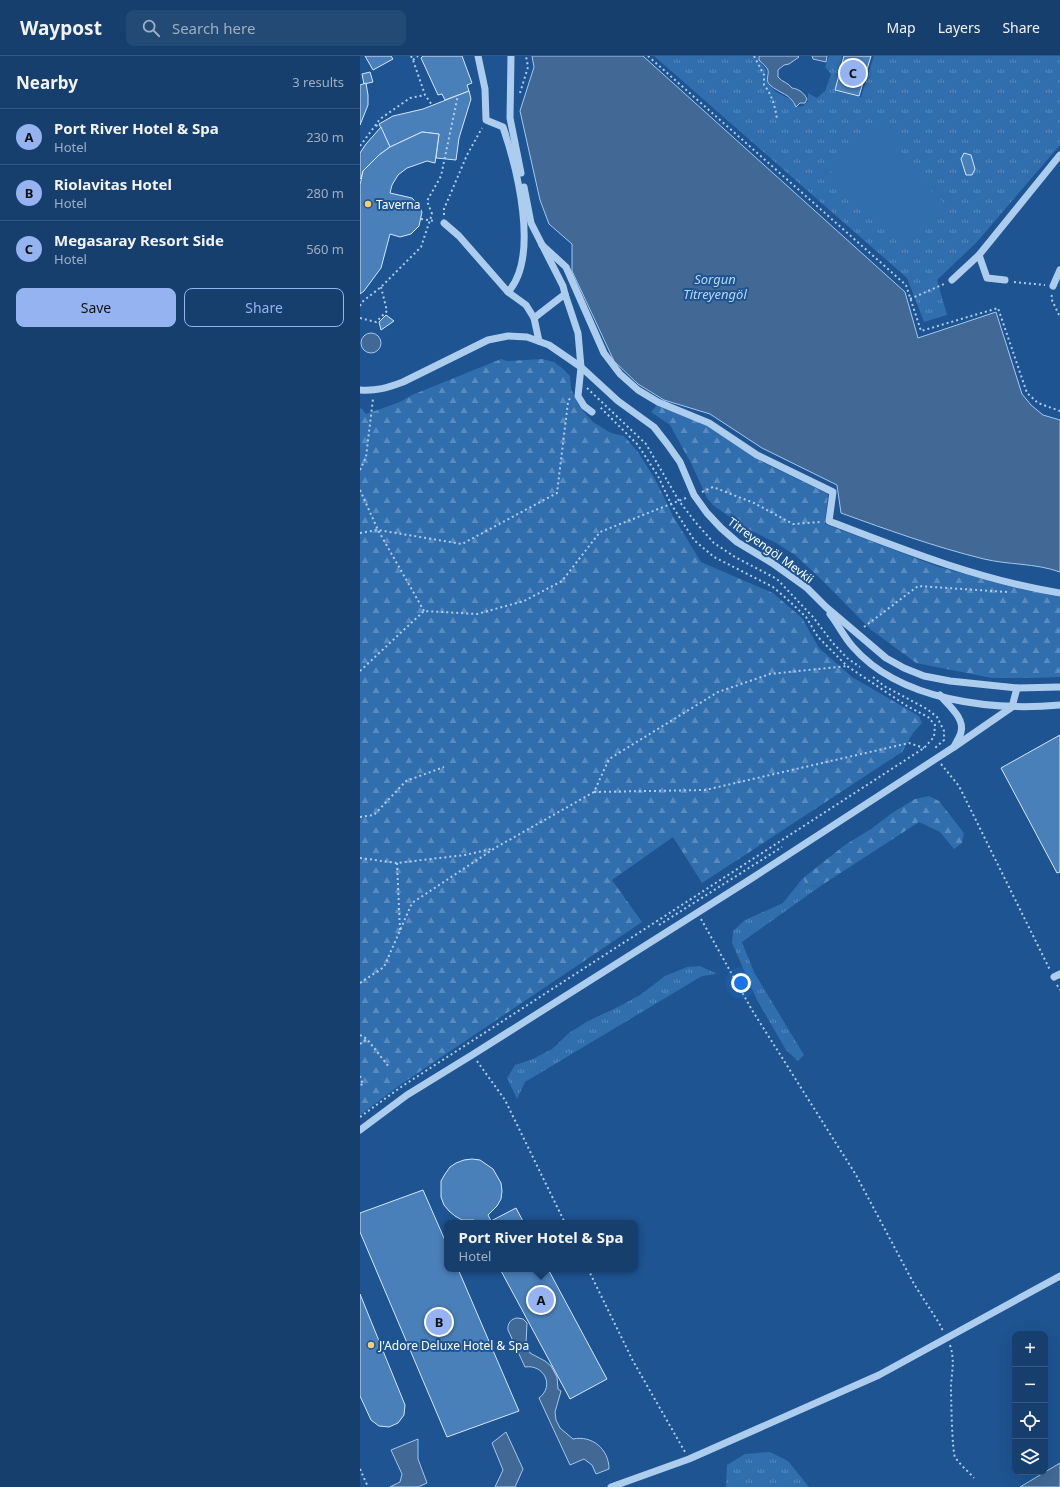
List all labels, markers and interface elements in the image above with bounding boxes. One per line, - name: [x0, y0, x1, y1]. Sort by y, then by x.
- search box: [126, 10, 406, 46]
- text: Waypost: [20, 15, 102, 41]
- icon: search: [140, 17, 162, 39]
- text: Search here: [172, 18, 255, 38]
- text: Map: [887, 18, 916, 37]
- text: Layers: [938, 18, 980, 37]
- text: Share: [1002, 18, 1040, 37]
- pin: C: [840, 58, 866, 88]
- text: Nearby: [16, 71, 78, 94]
- text: 3 results: [292, 73, 344, 91]
- text: Port River Hotel & Spa: [54, 118, 219, 138]
- text: A: [25, 128, 34, 146]
- text: 230 m: [306, 128, 344, 146]
- text: Hotel: [54, 138, 87, 156]
- text: Riolavitas Hotel: [54, 174, 172, 194]
- text: B: [25, 184, 33, 202]
- text: 280 m: [306, 184, 344, 202]
- text: Hotel: [54, 194, 87, 212]
- place label: Taverna: [376, 196, 420, 213]
- marker: Taverna: [363, 199, 373, 209]
- text: Megasaray Resort Side: [54, 230, 224, 250]
- text: C: [25, 240, 33, 258]
- text: 560 m: [306, 240, 344, 258]
- text: Hotel: [54, 250, 87, 268]
- water label: Sorgun Titreyengöl: [683, 270, 747, 303]
- button: Save: [16, 288, 176, 327]
- button: Share: [184, 288, 344, 327]
- street label: Titreyengöl Mevkii: [724, 513, 818, 587]
- your location: [731, 973, 751, 993]
- popup: [444, 1220, 638, 1272]
- text: Port River Hotel & Spa: [459, 1227, 623, 1247]
- text: Hotel: [459, 1247, 491, 1265]
- pin: A: [528, 1285, 554, 1315]
- pin: B: [426, 1307, 452, 1337]
- map controls: [1012, 1331, 1048, 1475]
- button: +: [1012, 1331, 1048, 1367]
- place label: J'Adore Deluxe Hotel & Spa: [378, 1337, 529, 1354]
- marker: J'Adore Deluxe Hotel & Spa: [366, 1340, 376, 1350]
- button: −: [1012, 1367, 1048, 1403]
- button: locate: [1012, 1403, 1048, 1439]
- button: layers: [1012, 1439, 1048, 1475]

